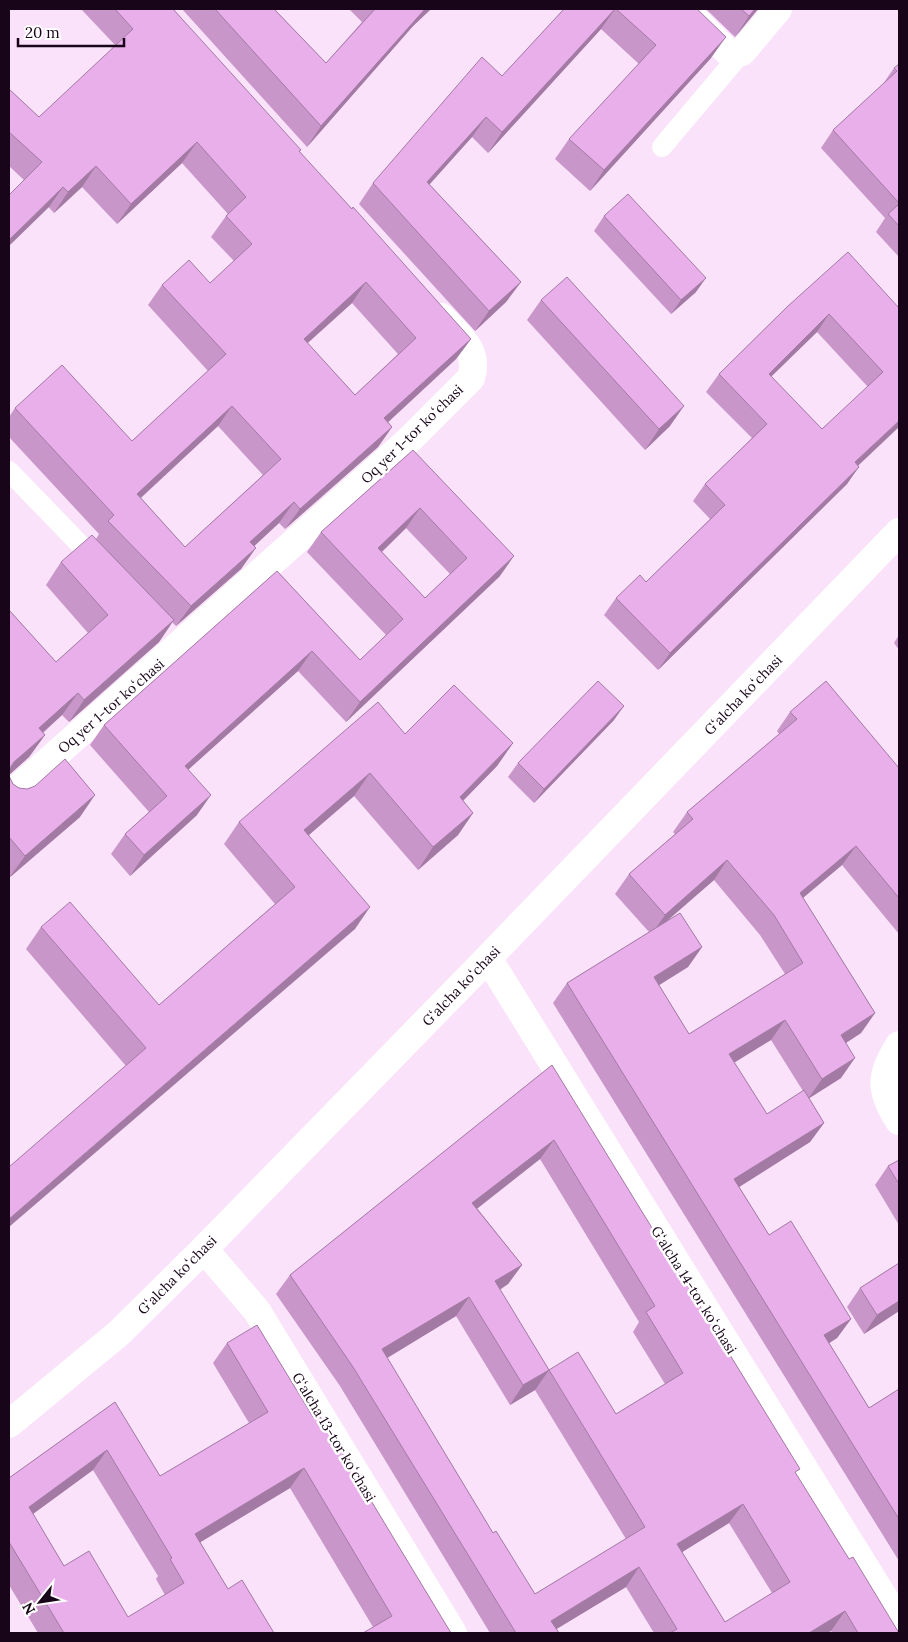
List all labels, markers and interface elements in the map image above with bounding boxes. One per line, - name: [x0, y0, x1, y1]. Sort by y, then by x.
- scale bar: [18, 15, 124, 47]
- text: 20 m: [25, 23, 60, 42]
- street label: Oq yer 1-tor koʻchasi: [357, 381, 467, 487]
- street label: Gʻalcha koʻchasi: [700, 651, 786, 739]
- street label: Oq yer 1-tor koʻchasi: [54, 655, 168, 757]
- street label: Gʻalcha koʻchasi: [418, 942, 504, 1030]
- street label: Gʻalcha 14-tor koʻchasi: [647, 1223, 741, 1357]
- street label: Gʻalcha koʻchasi: [134, 1232, 220, 1318]
- street label: Gʻalcha 13-tor koʻchasi: [288, 1369, 380, 1505]
- north arrow: [15, 1577, 65, 1627]
- text: N: [18, 1599, 39, 1618]

